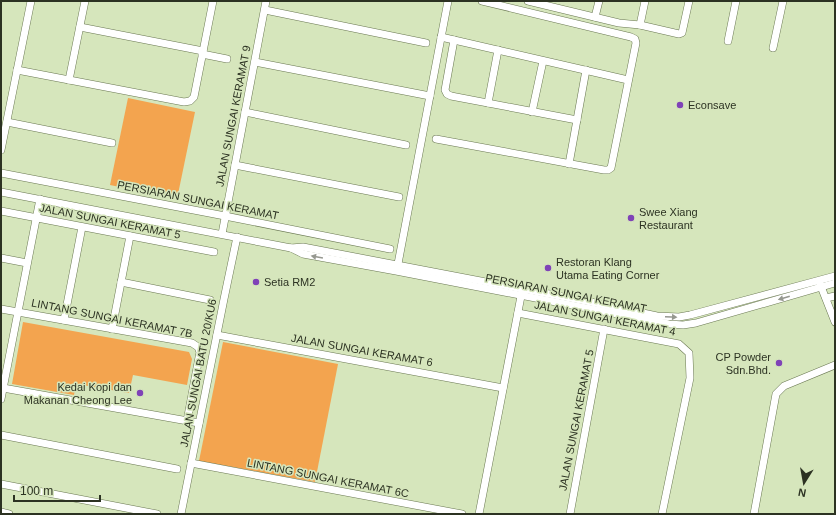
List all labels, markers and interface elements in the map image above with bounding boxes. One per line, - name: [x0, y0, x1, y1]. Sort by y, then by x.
- street label: JALAN SUNGAI KERAMAT 9: [213, 44, 253, 188]
- place label: Econsave: [688, 99, 736, 111]
- marker: Econsave: [675, 100, 685, 110]
- street label: PERSIARAN SUNGAI KERAMAT: [116, 178, 280, 222]
- street label: JALAN SUNGAI KERAMAT 5: [38, 201, 182, 241]
- place label: Swee Xiang Restaurant: [639, 206, 698, 231]
- marker: Swee Xiang Restaurant: [626, 213, 636, 223]
- one-way arrow: [311, 253, 323, 259]
- place label: Restoran Klang Utama Eating Corner: [556, 256, 660, 281]
- marker: Restoran Klang Utama Eating Corner: [543, 263, 553, 273]
- street label: PERSIARAN SUNGAI KERAMAT: [484, 271, 648, 315]
- place label: Setia RM2: [264, 276, 315, 288]
- marker: Setia RM2: [251, 277, 261, 287]
- one-way arrow: [777, 295, 789, 301]
- street label: LINTANG SUNGAI KERAMAT 7B: [30, 296, 194, 340]
- street label: JALAN SUNGAI BATU 20/KU6: [178, 298, 218, 448]
- street label: JALAN SUNGAI KERAMAT 4: [533, 298, 677, 338]
- one-way arrow: [665, 314, 678, 320]
- street label: JALAN SUNGAI KERAMAT 6: [290, 332, 434, 368]
- street label: JALAN SUNGAI KERAMAT 5: [556, 348, 596, 492]
- place label: CP Powder Sdn.Bhd.: [716, 351, 771, 376]
- marker: CP Powder Sdn.Bhd.: [774, 358, 784, 368]
- place label: Kedai Kopi dan Makanan Cheong Lee: [24, 381, 132, 406]
- marker: Kedai Kopi dan Makanan Cheong Lee: [135, 388, 145, 398]
- street label: LINTANG SUNGAI KERAMAT 6C: [246, 456, 410, 500]
- north arrow: [784, 463, 824, 503]
- scale bar: [14, 477, 100, 503]
- text: 100 m: [20, 484, 53, 498]
- text: N: [797, 486, 807, 499]

